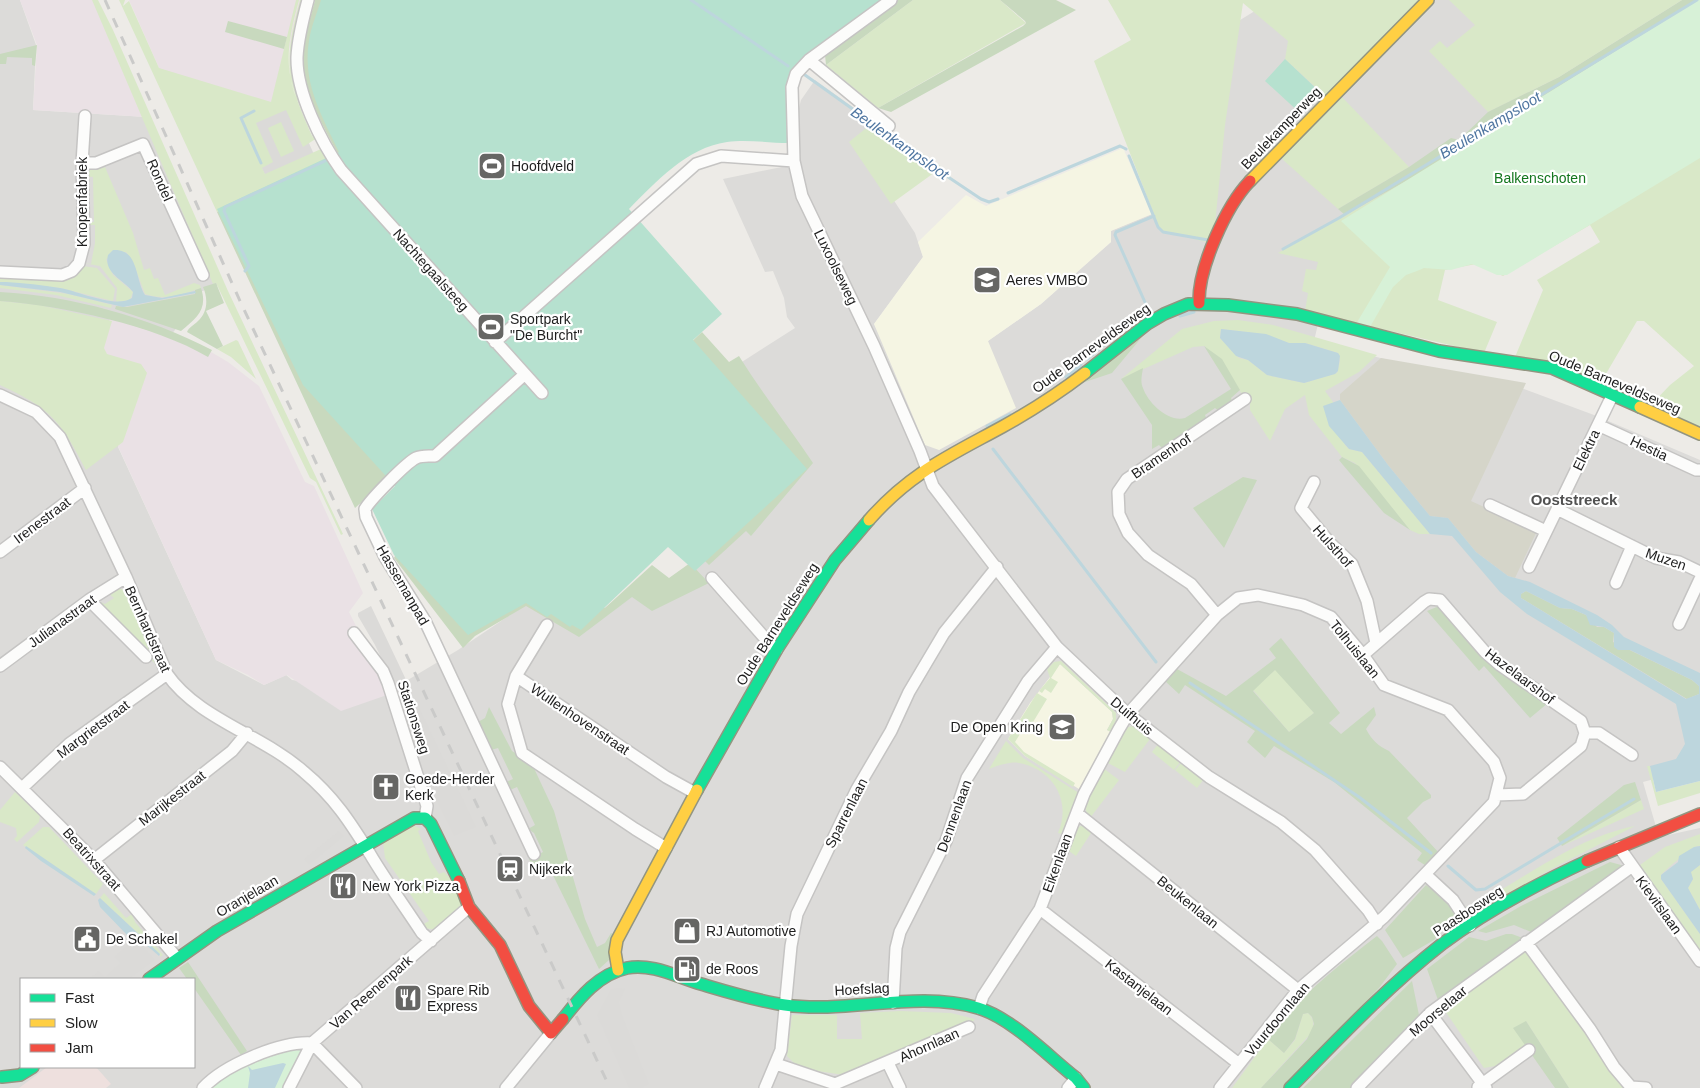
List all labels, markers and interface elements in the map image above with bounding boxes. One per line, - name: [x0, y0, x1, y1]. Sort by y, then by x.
- street label: Beulekamperweg: [1238, 84, 1324, 172]
- water label: Beulenkampsloot: [1436, 88, 1544, 162]
- water label: Beulenkampsloot: [848, 103, 953, 183]
- sports icon: Hoofdveld: [477, 151, 507, 181]
- street label: Knopenfabriek: [74, 156, 90, 247]
- street label: Rondel: [144, 156, 176, 204]
- place label: Hoofdveld: [511, 158, 574, 174]
- park label: Balkenschoten: [1494, 170, 1586, 186]
- street label: Nachtegaalsteeg: [390, 226, 472, 314]
- street label: Luxoolseweg: [811, 227, 861, 307]
- school or university icon: Aeres VMBO: [972, 265, 1002, 295]
- place label: Aeres VMBO: [1006, 272, 1088, 288]
- street label: Oude Barneveldseweg: [1029, 300, 1153, 396]
- place label: Sportpark "De Burcht": [510, 311, 582, 343]
- sports icon: Sportpark "De Burcht": [476, 312, 506, 342]
- street label: Oude Barneveldseweg: [1547, 347, 1683, 417]
- street label: Elektra: [1569, 427, 1603, 473]
- street label: Bramenhof: [1128, 430, 1194, 482]
- street label: Hestia: [1628, 432, 1671, 464]
- district label: Ooststreeck: [1531, 491, 1618, 508]
- street label: Irenestraat: [10, 493, 74, 547]
- street label: Hulsthof: [1310, 522, 1356, 571]
- street label: Hassemanpad: [374, 542, 432, 628]
- street label: Muzen: [1644, 545, 1688, 573]
- street label: Oude Barneveldseweg: [733, 560, 821, 688]
- street label: Bernhardstraat: [122, 583, 174, 675]
- street label: Julianastraat: [25, 591, 99, 651]
- street label: Tolhuislaan: [1327, 617, 1383, 681]
- street label: Hazelaarshof: [1482, 645, 1558, 707]
- street label: Stationsweg: [395, 678, 433, 756]
- street label: Wullenhovenstraat: [528, 680, 633, 758]
- street label: Duifhuis: [1107, 694, 1157, 738]
- street label: Margrietstraat: [54, 697, 132, 761]
- school or university icon: De Open Kring: [1047, 712, 1077, 742]
- place label: De Open Kring: [950, 719, 1043, 735]
- street label: Marijkestraat: [135, 767, 209, 829]
- place label: Goede-Herder Kerk: [405, 771, 495, 803]
- church icon: Goede-Herder Kerk: [371, 772, 401, 802]
- street label: Sparrenlaan: [822, 775, 870, 851]
- street label: Dennenlaan: [934, 778, 974, 854]
- street label: Beatrixstraat: [60, 824, 124, 894]
- street label: Eikenlaan: [1039, 831, 1075, 895]
- station icon: Nijkerk: [495, 854, 525, 884]
- place label: Nijkerk: [529, 861, 573, 877]
- restaurant icon: New York Pizza: [328, 871, 358, 901]
- street label: Oranjelaan: [213, 872, 281, 920]
- street label: Beukenlaan: [1154, 873, 1222, 931]
- street label: Kievitslaan: [1633, 873, 1685, 937]
- place label: New York Pizza: [362, 878, 459, 894]
- street label: Paasbosweg: [1430, 882, 1506, 940]
- shop icon: RJ Automotive: [672, 916, 702, 946]
- place label: RJ Automotive: [706, 923, 796, 939]
- public building icon: De Schakel: [72, 924, 102, 954]
- place label: De Schakel: [106, 931, 178, 947]
- street label: Van Reenenpark: [326, 951, 416, 1032]
- fuel station icon: de Roos: [672, 954, 702, 984]
- street label: Kastanjelaan: [1102, 956, 1176, 1018]
- place label: de Roos: [706, 961, 758, 977]
- legend: [20, 978, 195, 1068]
- street label: Vuurdoornlaan: [1242, 979, 1312, 1059]
- street label: Hoefslag: [834, 980, 890, 998]
- place label: Spare Rib Express: [427, 982, 489, 1014]
- street label: Moorselaar: [1406, 982, 1470, 1040]
- restaurant icon: Spare Rib Express: [393, 983, 423, 1013]
- text: Fast: [65, 989, 95, 1006]
- text: Slow: [65, 1014, 98, 1031]
- street label: Ahornlaan: [897, 1025, 961, 1065]
- text: Jam: [65, 1039, 93, 1056]

